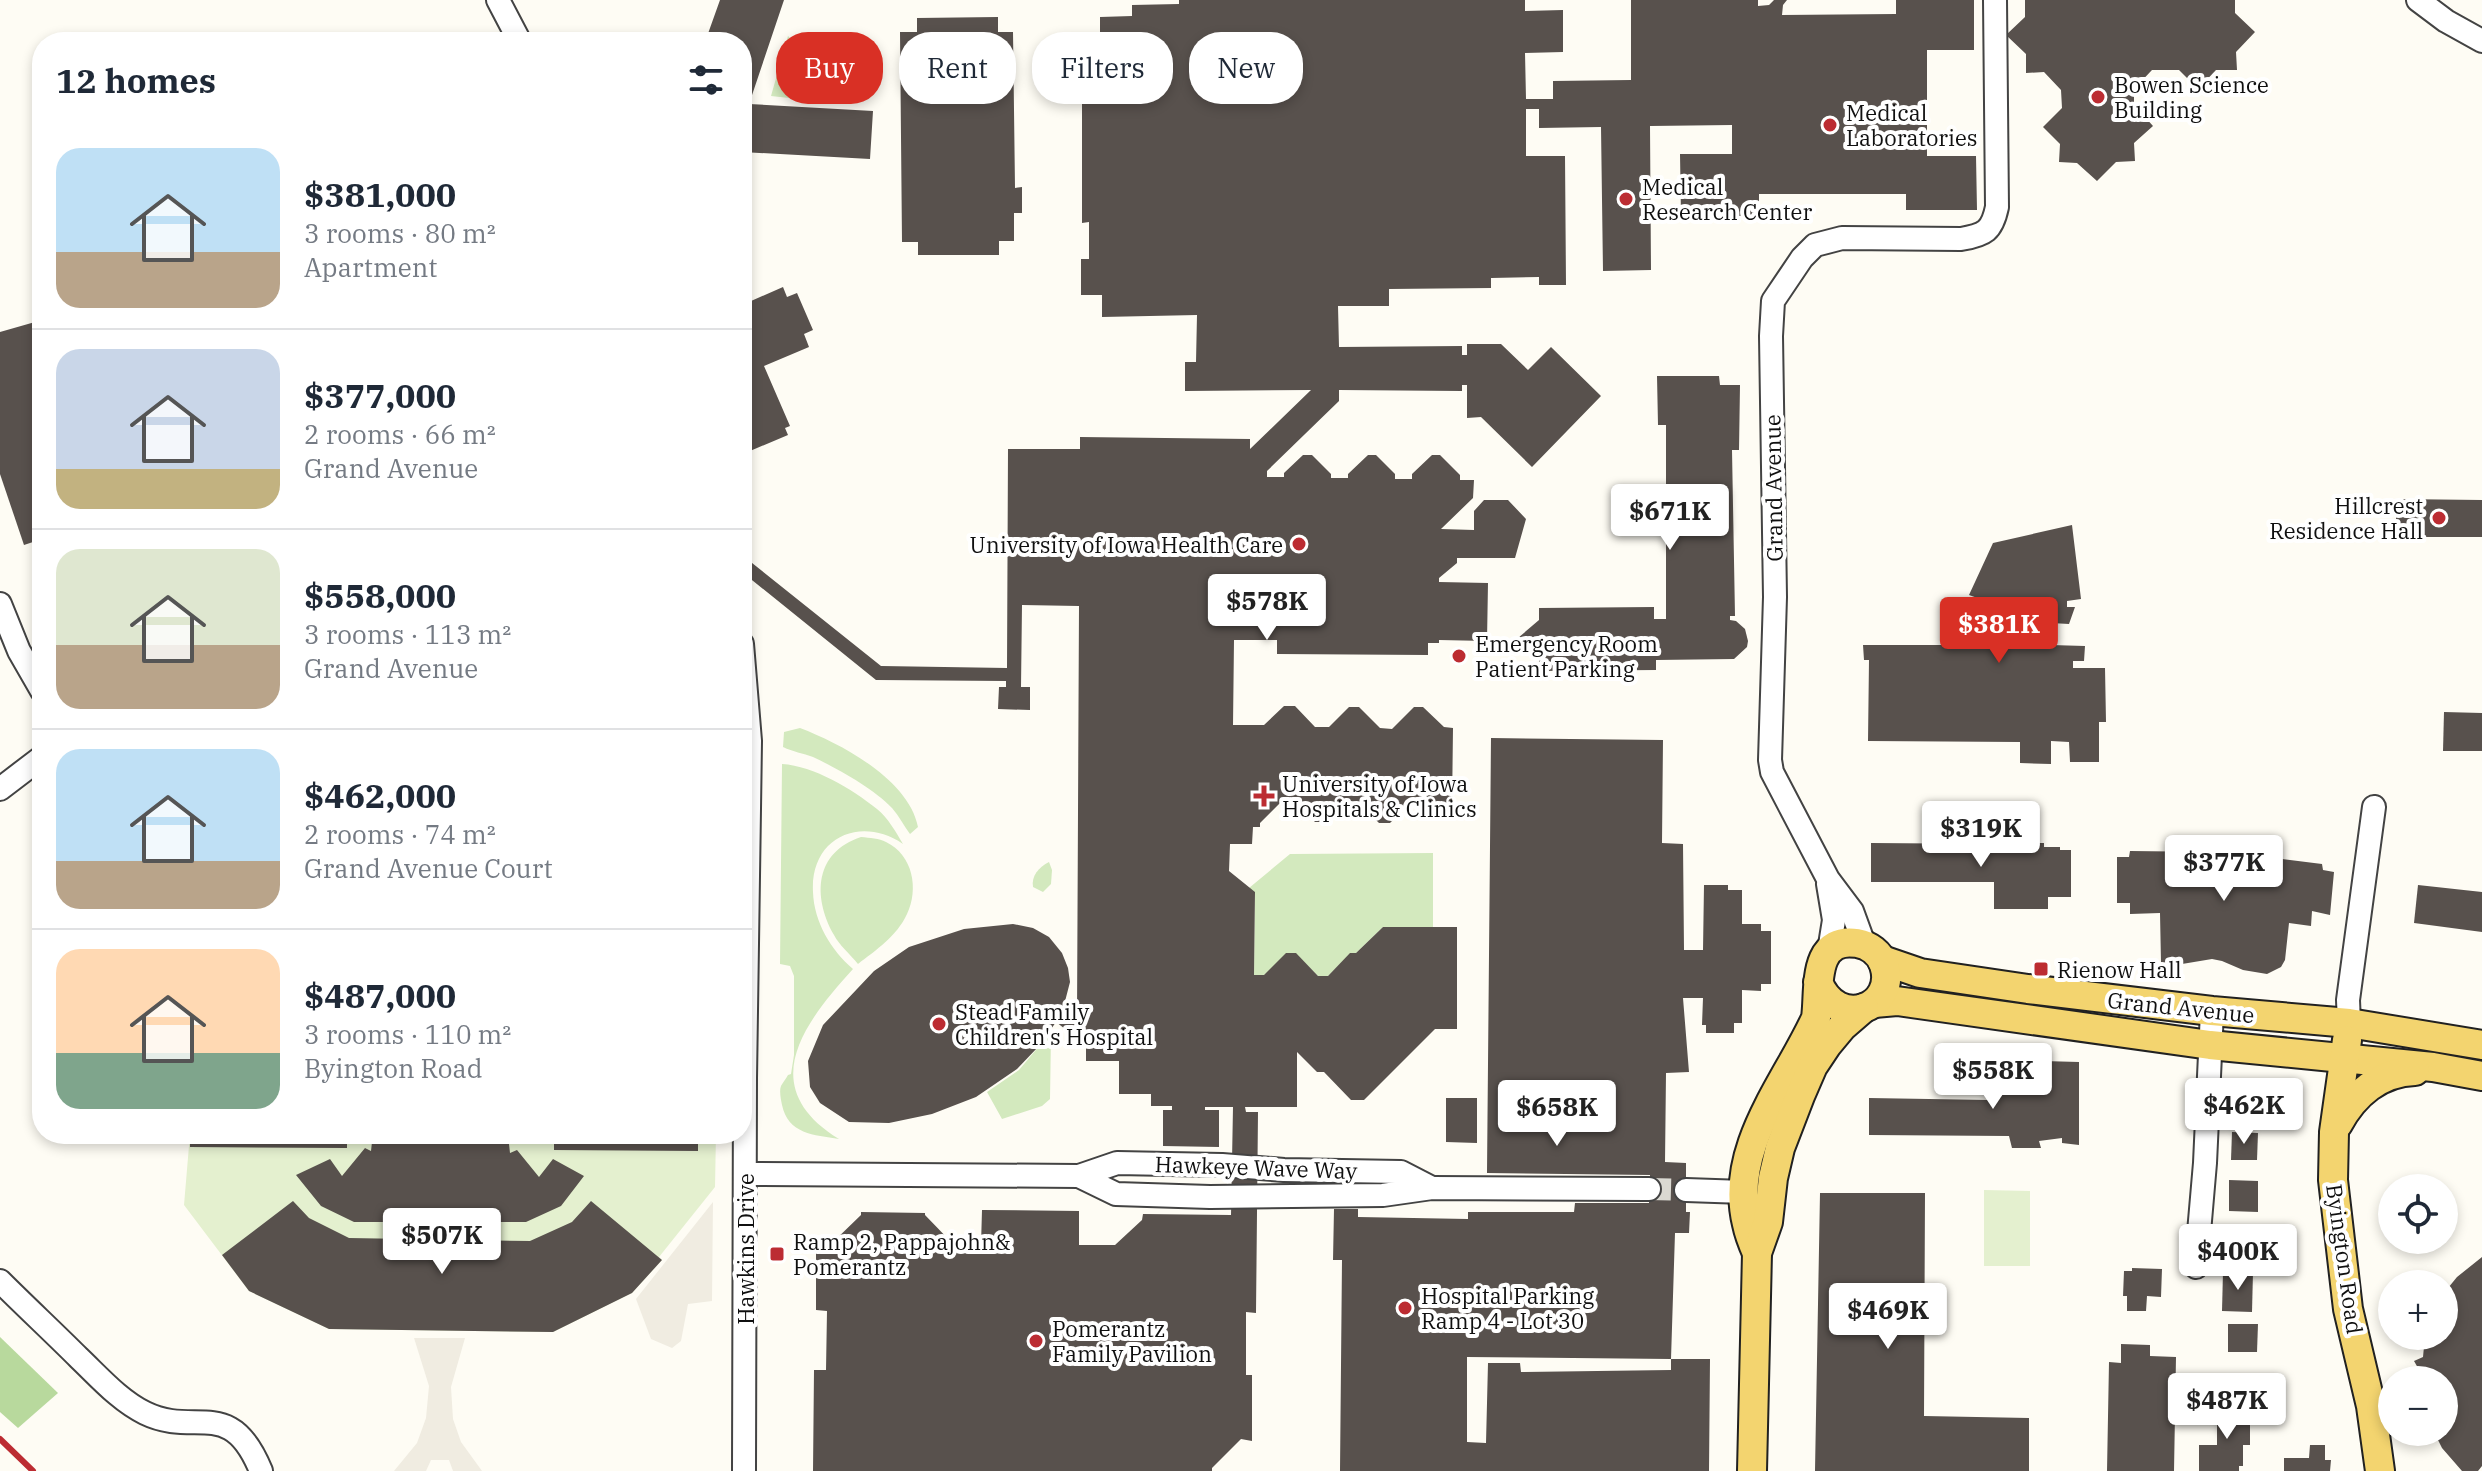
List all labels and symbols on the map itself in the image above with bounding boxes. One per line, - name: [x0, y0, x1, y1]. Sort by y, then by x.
- place label: Bowen Science Building: [2114, 70, 2269, 124]
- marker: Bowen Science Building: [2089, 88, 2107, 106]
- place label: Medical Laboratories: [1846, 98, 1978, 152]
- marker: Medical Laboratories: [1821, 116, 1839, 134]
- place label: Medical Research Center: [1642, 172, 1812, 226]
- marker: Medical Research Center: [1617, 190, 1635, 208]
- street label: Grand Avenue: [1757, 414, 1789, 562]
- pin: $671K: [1614, 484, 1726, 552]
- place label: Hillcrest Residence Hall: [2269, 491, 2423, 545]
- marker: Hillcrest Residence Hall: [2430, 509, 2448, 527]
- place label: University of Iowa Health Care: [970, 530, 1283, 559]
- marker: University of Iowa Health Care: [1290, 535, 1308, 553]
- pin: $578K: [1211, 574, 1323, 642]
- pin: $381K: [1943, 597, 2055, 665]
- place label: Emergency Room Patient Parking: [1475, 629, 1658, 683]
- marker: Emergency Room Patient Parking: [1450, 647, 1468, 665]
- place label: University of Iowa Hospitals & Clinics: [1282, 769, 1477, 823]
- marker: University of Iowa Hospitals & Clinics: [1253, 785, 1275, 807]
- pin: $319K: [1925, 801, 2037, 869]
- pin: $377K: [2168, 835, 2280, 903]
- place label: Rienow Hall: [2057, 955, 2182, 984]
- marker: Rienow Hall: [2032, 960, 2050, 978]
- street label: Grand Avenue: [2106, 985, 2256, 1029]
- place label: Stead Family Children's Hospital: [955, 997, 1153, 1051]
- marker: Stead Family Children's Hospital: [930, 1015, 948, 1033]
- pin: $558K: [1937, 1043, 2049, 1111]
- pin: $462K: [2188, 1078, 2300, 1146]
- pin: $658K: [1501, 1080, 1613, 1148]
- street label: Hawkeye Wave Way: [1154, 1149, 1358, 1185]
- street label: Hawkins Drive: [731, 1173, 760, 1325]
- street label: Byington Road: [2320, 1182, 2370, 1336]
- pin: $507K: [386, 1208, 498, 1276]
- pin: $400K: [2182, 1224, 2294, 1292]
- place label: Ramp 2, Pappajohn& Pomerantz: [793, 1227, 1011, 1281]
- marker: Ramp 2, Pappajohn& Pomerantz: [768, 1245, 786, 1263]
- place label: Hospital Parking Ramp 4 - Lot 30: [1421, 1281, 1594, 1335]
- pin: $469K: [1832, 1283, 1944, 1351]
- marker: Hospital Parking Ramp 4 - Lot 30: [1396, 1299, 1414, 1317]
- place label: Pomerantz Family Pavilion: [1052, 1314, 1212, 1368]
- marker: Pomerantz Family Pavilion: [1027, 1332, 1045, 1350]
- pin: $487K: [2171, 1373, 2283, 1441]

